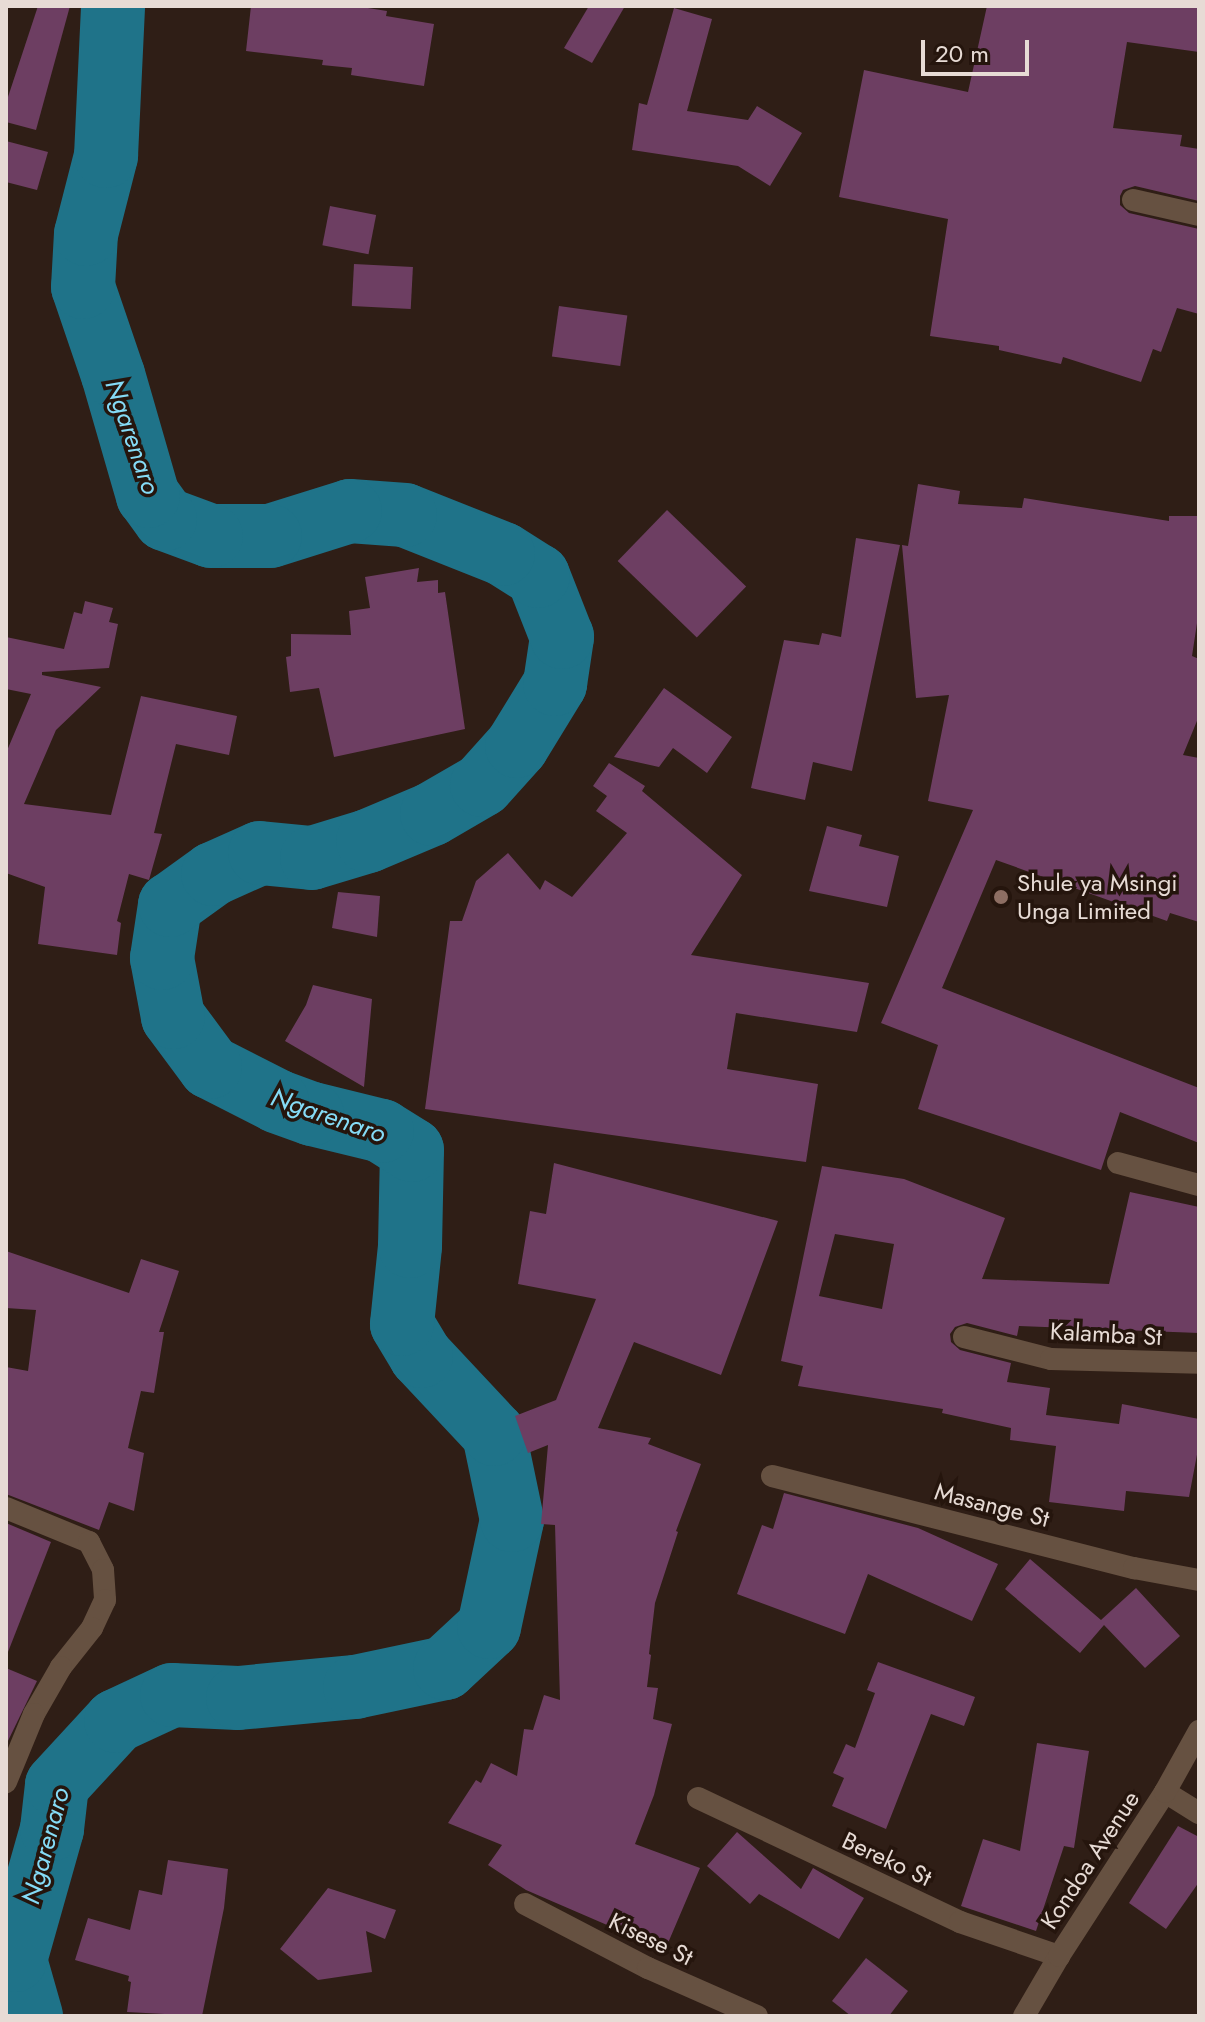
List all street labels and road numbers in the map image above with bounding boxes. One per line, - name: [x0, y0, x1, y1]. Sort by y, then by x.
- street label: Kalamba St: [1049, 1317, 1163, 1351]
- street label: Masange St: [932, 1477, 1052, 1533]
- street label: Kondoa Avenue: [1035, 1786, 1145, 1934]
- street label: Bereko St: [838, 1826, 936, 1892]
- street label: Kisese St: [604, 1906, 698, 1972]

